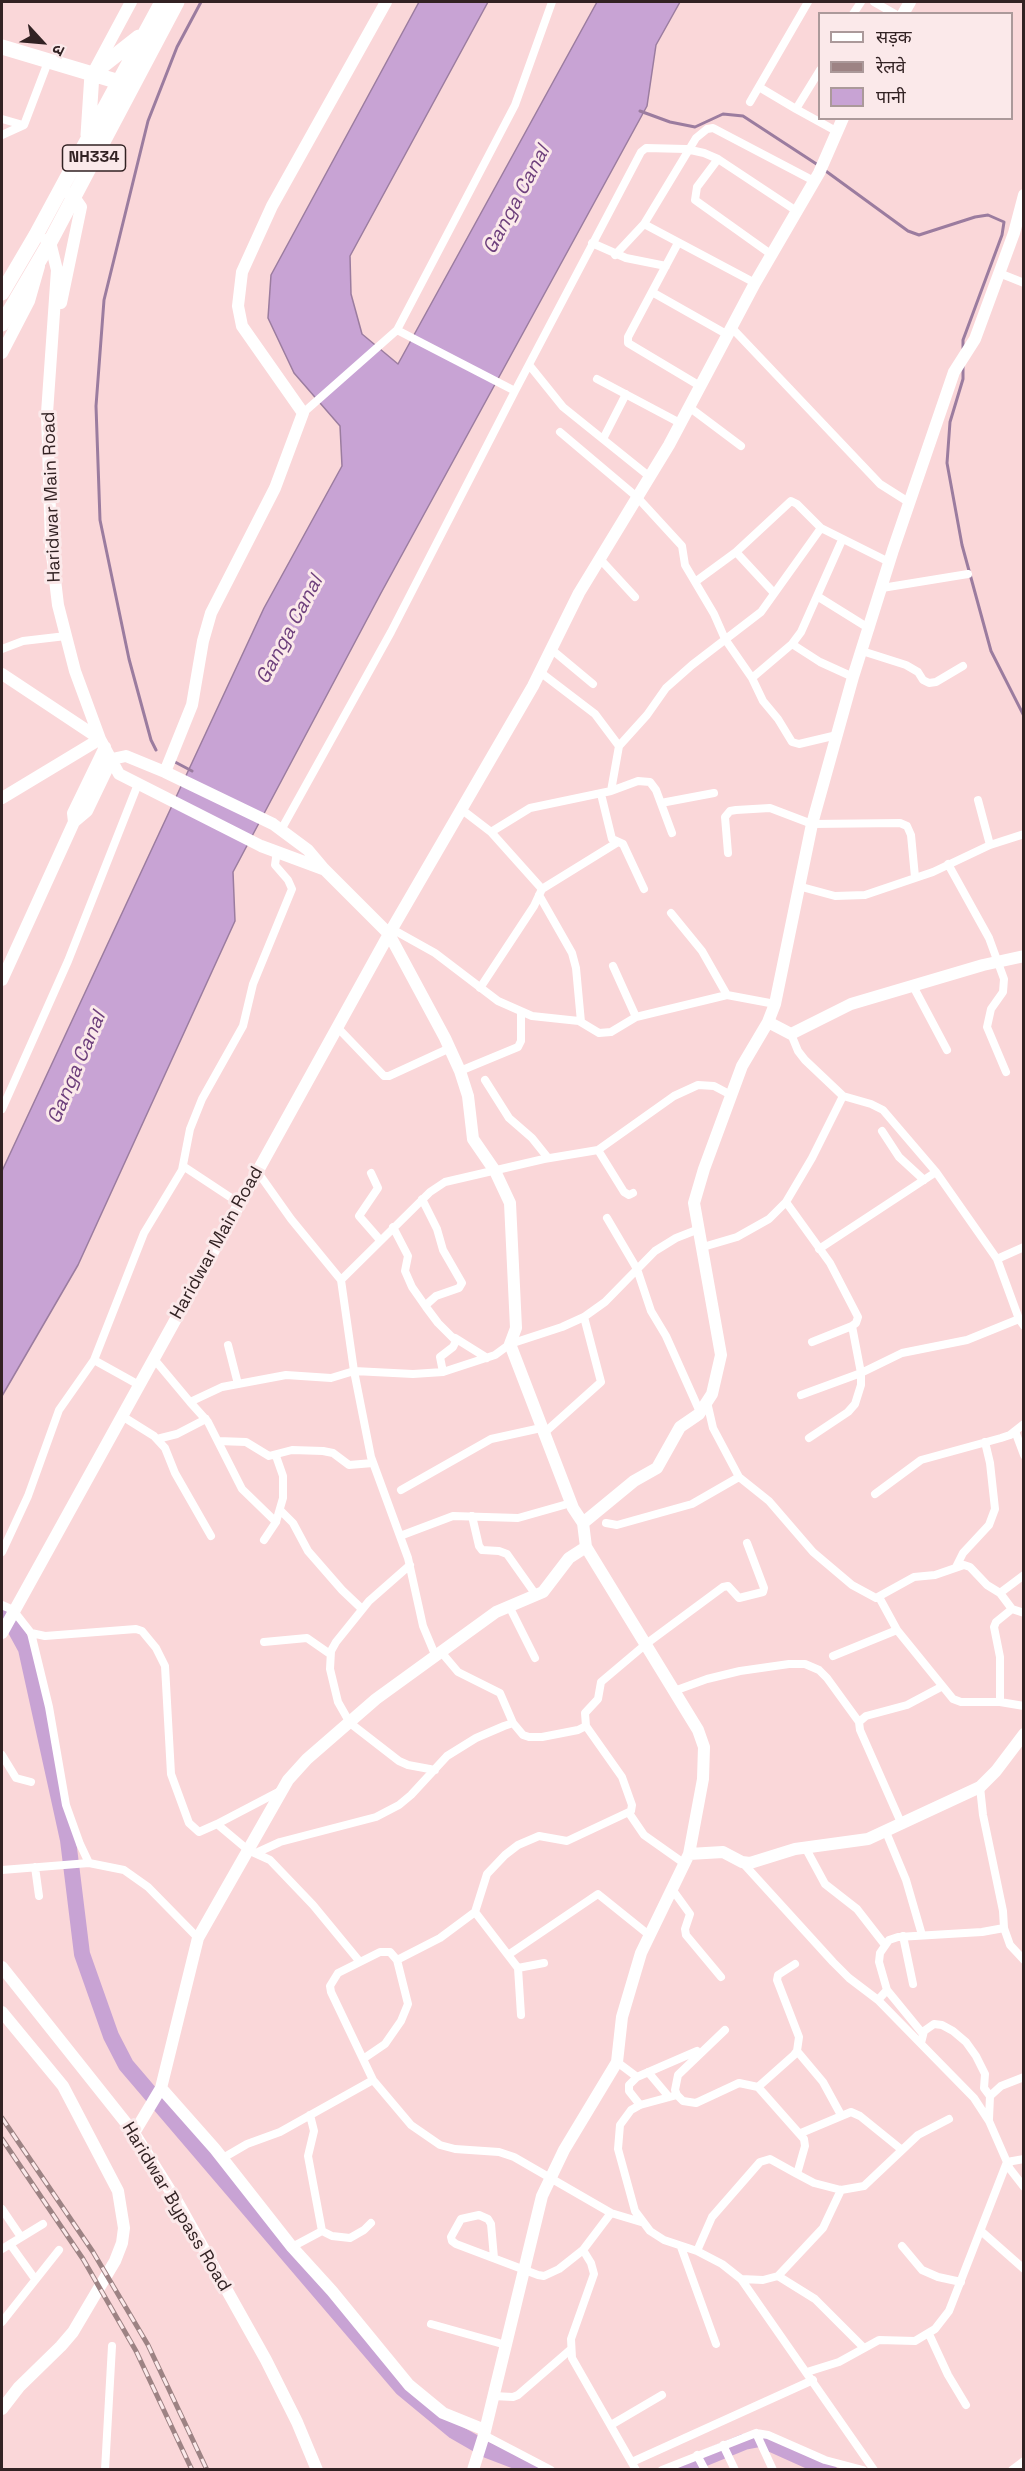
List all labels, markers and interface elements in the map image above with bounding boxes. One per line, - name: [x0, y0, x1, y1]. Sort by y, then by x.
- north arrow: [12, 12, 72, 72]
- legend: [818, 12, 1013, 120]
- text: सड़क: [876, 25, 912, 48]
- text: उ: [47, 41, 70, 59]
- text: रेलवे: [876, 55, 906, 78]
- text: पानी: [876, 85, 906, 108]
- water label: Ganga Canal: [478, 142, 556, 258]
- road number: NH334: [62, 145, 125, 171]
- street label: Haridwar Main Road: [38, 411, 66, 583]
- water label: Ganga Canal: [251, 572, 329, 688]
- water label: Ganga Canal: [43, 1008, 111, 1128]
- street label: Haridwar Main Road: [166, 1163, 268, 1323]
- street label: Haridwar Bypass Road: [117, 2118, 235, 2296]

